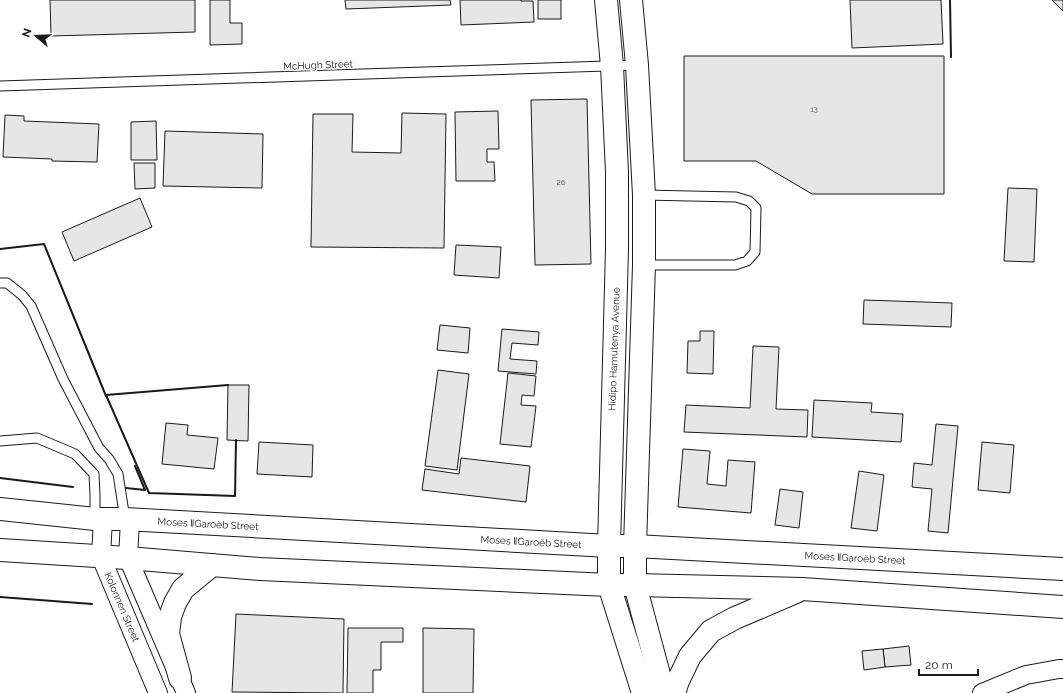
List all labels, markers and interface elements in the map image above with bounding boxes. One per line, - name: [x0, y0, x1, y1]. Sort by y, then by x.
- north arrow: [16, 16, 56, 56]
- text: N: [20, 27, 35, 39]
- street label: McHugh Street: [283, 58, 354, 72]
- house number: 13: [810, 104, 818, 114]
- house number: 26: [557, 177, 566, 187]
- street label: Hidipo Hamutenya Avenue: [606, 287, 622, 411]
- street label: Moses ǁGaroëb Street: [157, 516, 259, 532]
- street label: Moses ǁGaroëb Street: [480, 534, 582, 550]
- street label: Moses ǁGaroëb Street: [804, 550, 906, 566]
- street label: Kolonnen Street: [102, 571, 142, 644]
- scale bar: [919, 651, 978, 677]
- text: 20 m: [925, 658, 953, 672]

